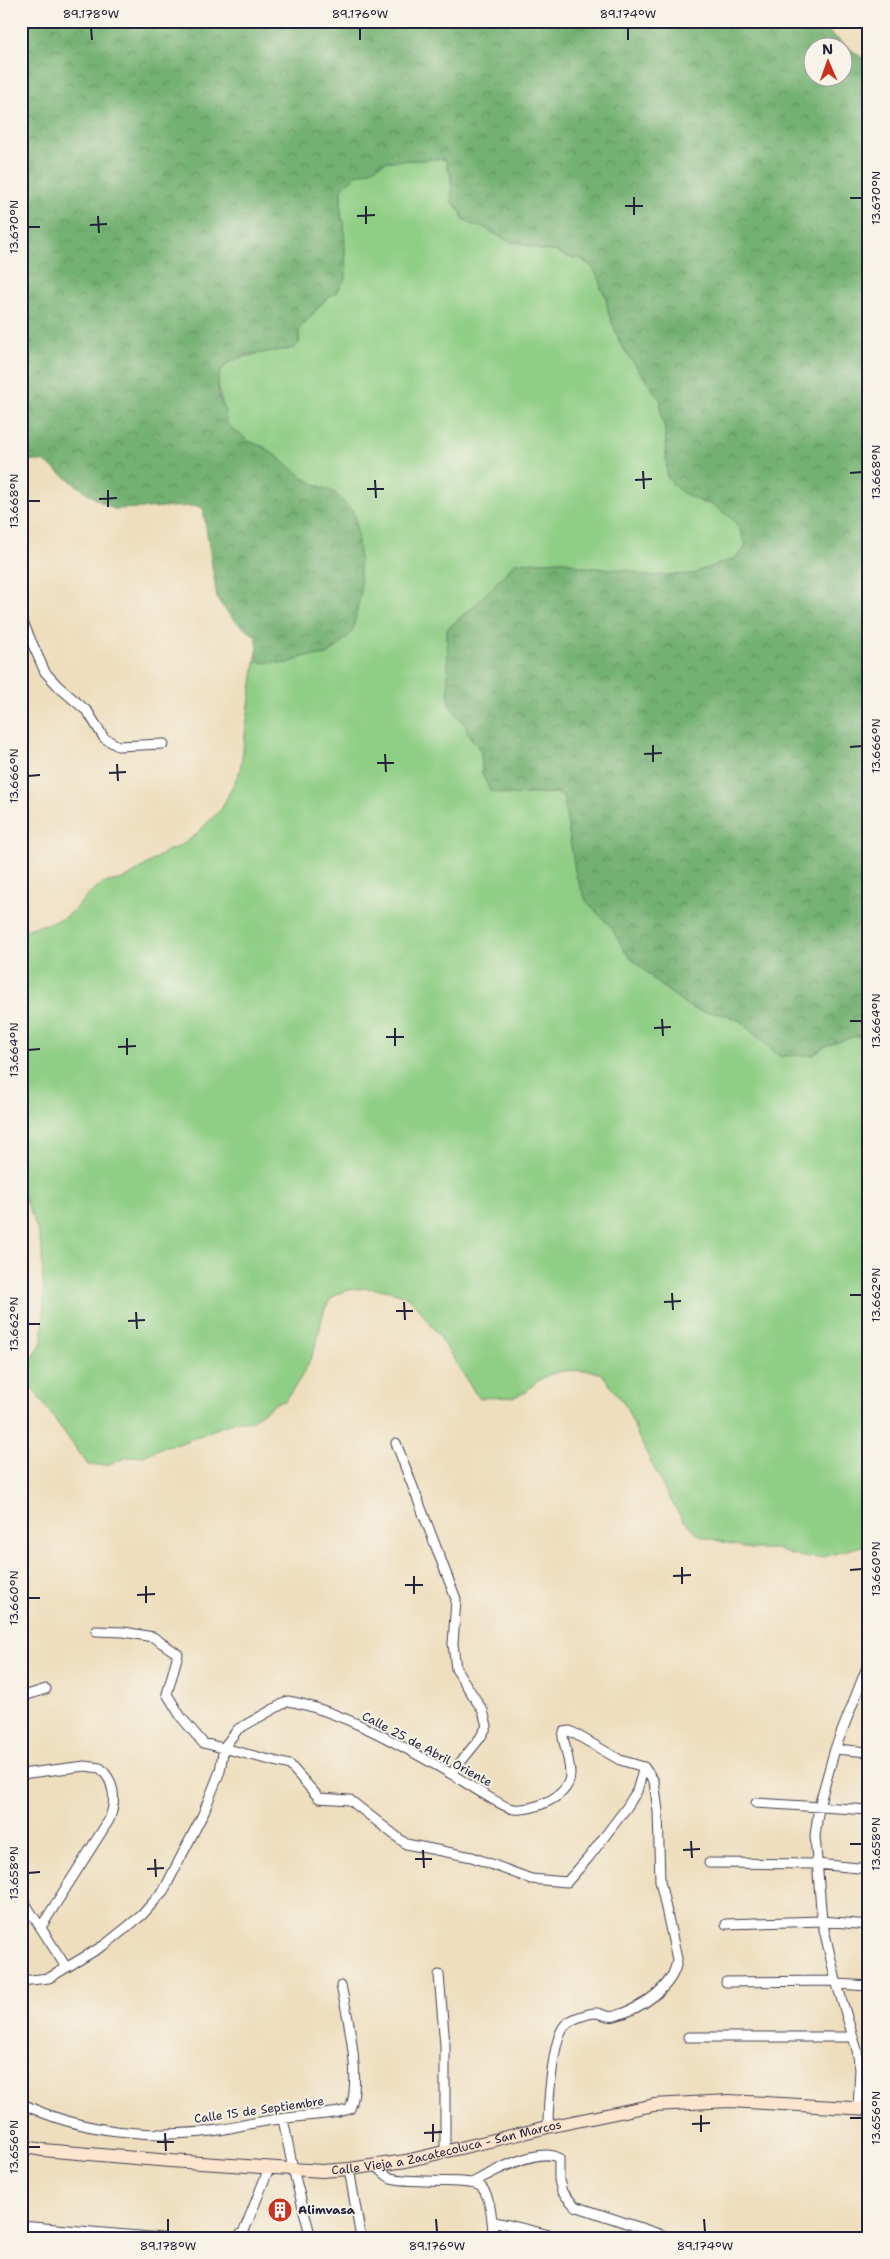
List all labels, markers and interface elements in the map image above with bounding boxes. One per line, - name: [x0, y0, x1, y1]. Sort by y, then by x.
- text: 89.178°W: [63, 6, 119, 22]
- text: 89.176°W: [332, 6, 388, 22]
- text: 89.174°W: [600, 6, 656, 22]
- north arrow: [802, 38, 852, 88]
- text: N: [822, 40, 833, 58]
- text: 13.670°N: [868, 171, 884, 225]
- text: 13.670°N: [6, 200, 22, 254]
- text: 13.668°N: [868, 444, 884, 500]
- text: 13.668°N: [6, 473, 22, 529]
- text: 13.666°N: [868, 718, 884, 774]
- text: 13.666°N: [6, 748, 22, 804]
- text: 13.664°N: [868, 993, 884, 1049]
- text: 13.664°N: [6, 1022, 22, 1078]
- text: 13.662°N: [868, 1268, 884, 1322]
- text: 13.662°N: [6, 1297, 22, 1351]
- text: 13.660°N: [868, 1541, 884, 1597]
- text: 13.660°N: [6, 1570, 22, 1626]
- street label: Calle 25 de Abril Oriente: [359, 1708, 495, 1790]
- text: 13.658°N: [868, 1817, 884, 1871]
- text: 13.658°N: [6, 1846, 22, 1900]
- text: 13.656°N: [868, 2091, 884, 2145]
- street label: Calle 15 de Septiembre: [193, 2093, 325, 2127]
- street label: Calle Vieja a Zacatecoluca - San Marcos: [331, 2116, 563, 2178]
- text: 13.656°N: [6, 2120, 22, 2174]
- building icon: Alimvasa: [267, 2197, 293, 2223]
- place label: Alimvasa: [298, 2202, 356, 2218]
- text: 89.178°W: [140, 2238, 196, 2254]
- text: 89.176°W: [409, 2238, 465, 2254]
- text: 89.174°W: [677, 2238, 733, 2254]

